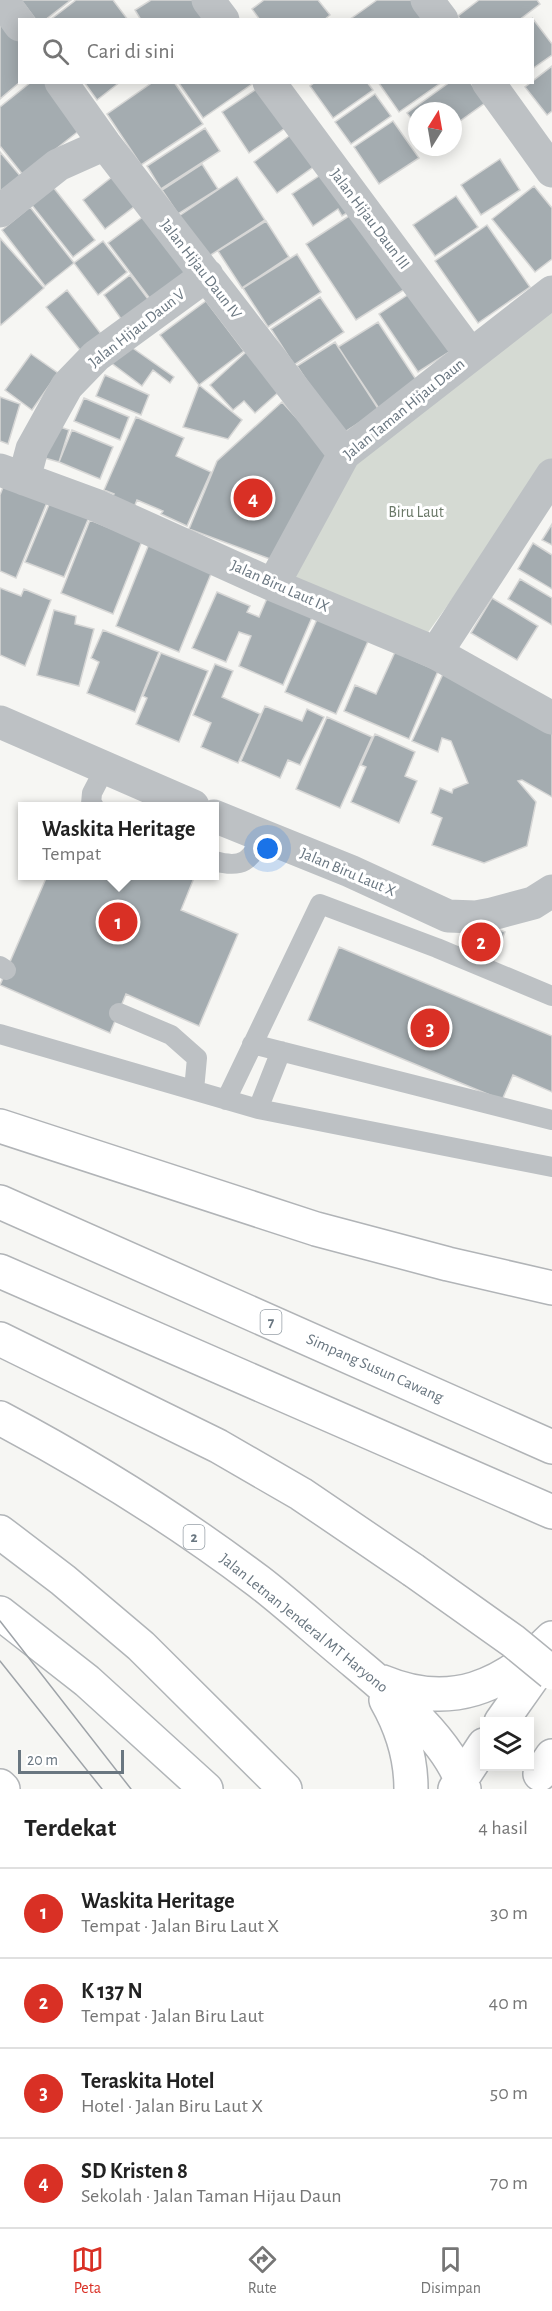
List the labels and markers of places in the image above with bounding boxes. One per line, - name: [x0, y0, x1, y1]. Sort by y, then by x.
- pin: 4: [234, 476, 272, 520]
- pin: 1: [98, 900, 138, 944]
- pin: 2: [462, 920, 500, 964]
- pin: 3: [410, 1006, 450, 1050]

